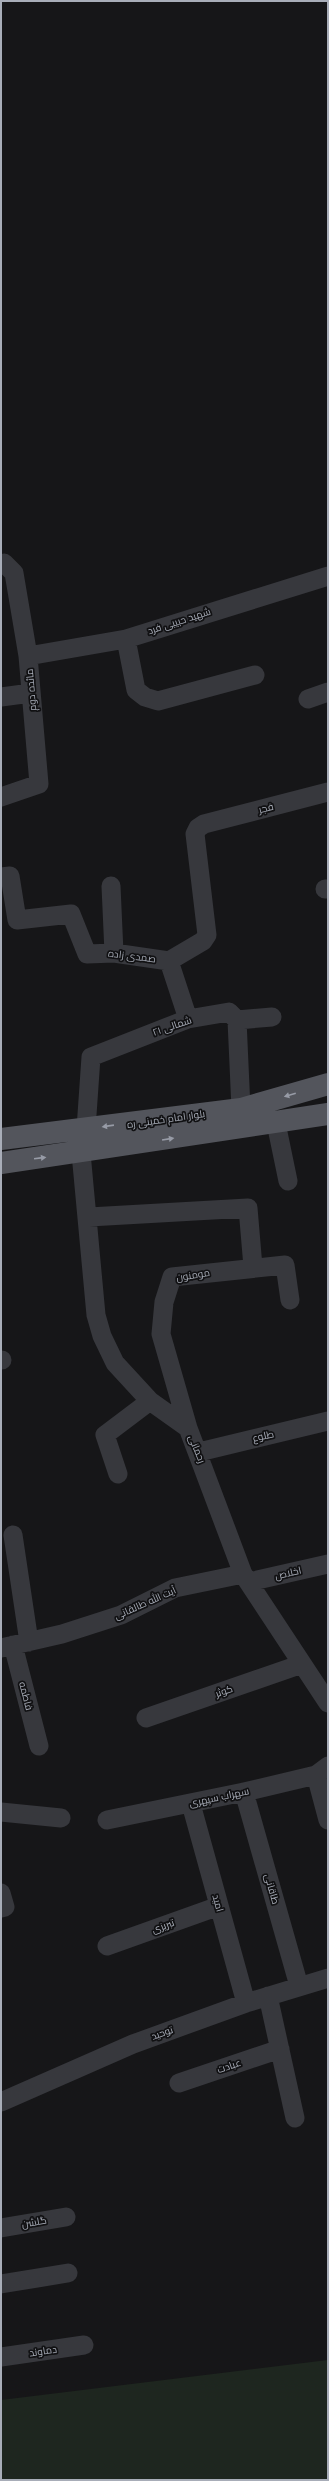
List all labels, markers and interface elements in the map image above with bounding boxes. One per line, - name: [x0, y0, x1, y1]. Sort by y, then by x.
- street label: شهید حبیبی فرد: [146, 605, 212, 637]
- street label: مائده دوم: [23, 668, 40, 712]
- street label: فجر: [256, 800, 275, 816]
- street label: صمدی زاده: [107, 947, 157, 965]
- street label: ۲۱ شمالی: [151, 1013, 193, 1039]
- one-way arrow: [284, 1092, 296, 1098]
- street label: بلوار امام خمینی ره: [126, 1107, 206, 1132]
- one-way arrow: [102, 1123, 114, 1130]
- one-way arrow: [162, 1136, 174, 1142]
- one-way arrow: [34, 1155, 46, 1161]
- street label: مومنون: [175, 1266, 211, 1284]
- street label: طلوع: [251, 1427, 275, 1445]
- street label: رحمانی: [185, 1433, 209, 1465]
- street label: اخلاص: [273, 1564, 303, 1582]
- street label: آیت الله طالقانی: [112, 1583, 178, 1622]
- street label: فاطمه: [16, 1680, 36, 1712]
- street label: کوثر: [213, 1682, 234, 1700]
- street label: سهراب سپهری: [188, 1784, 250, 1810]
- street label: طاقانی: [261, 1872, 283, 1906]
- street label: امید: [209, 1893, 227, 1913]
- street label: تبریزی: [150, 1916, 176, 1936]
- street label: توحید: [149, 2023, 175, 2043]
- street label: عبادت: [215, 2056, 243, 2076]
- street label: گلشن: [20, 2213, 48, 2231]
- street label: دماوند: [28, 2343, 58, 2359]

